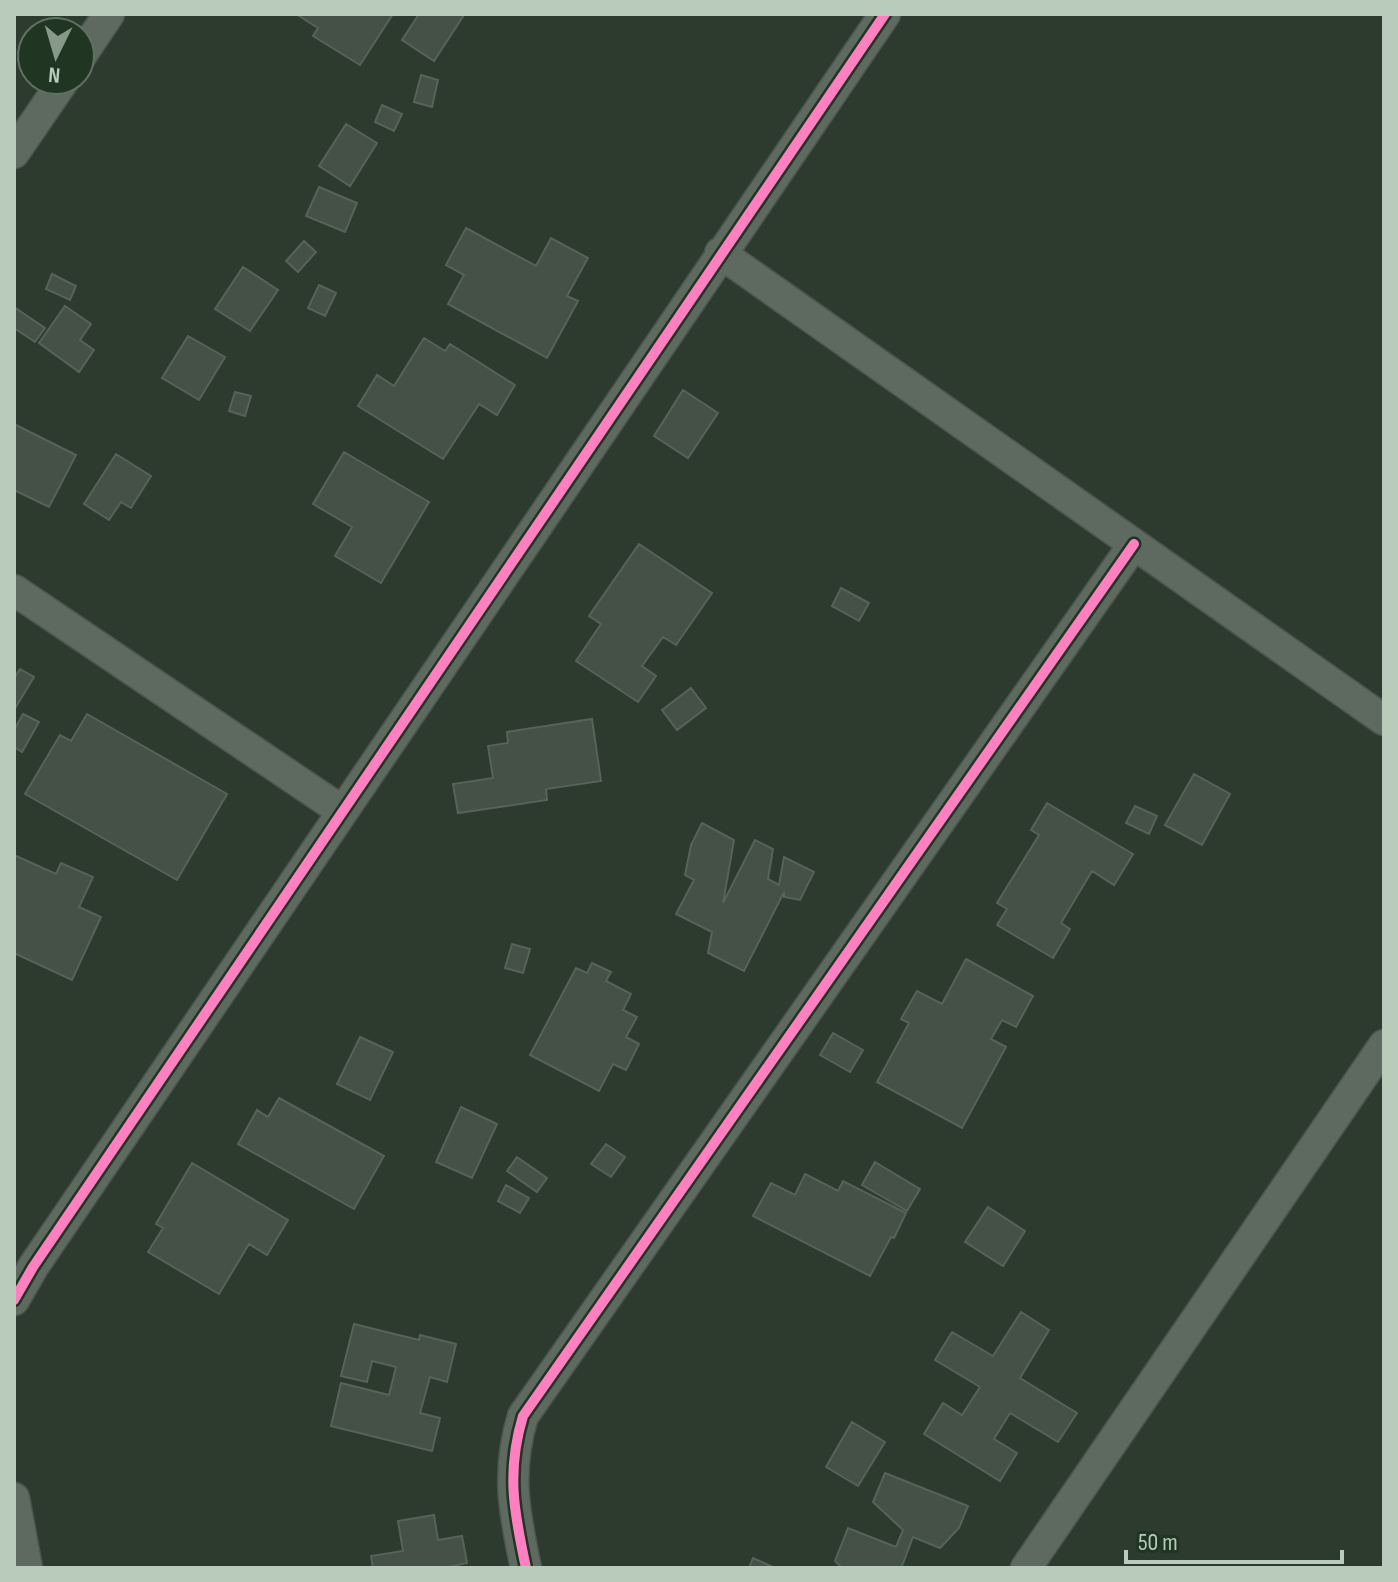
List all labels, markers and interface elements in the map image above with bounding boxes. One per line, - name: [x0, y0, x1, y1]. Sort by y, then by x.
- north arrow: [16, 16, 96, 96]
- text: N: [47, 60, 61, 88]
- scale bar: [1126, 1514, 1342, 1564]
- text: 50 m: [1138, 1528, 1178, 1557]

